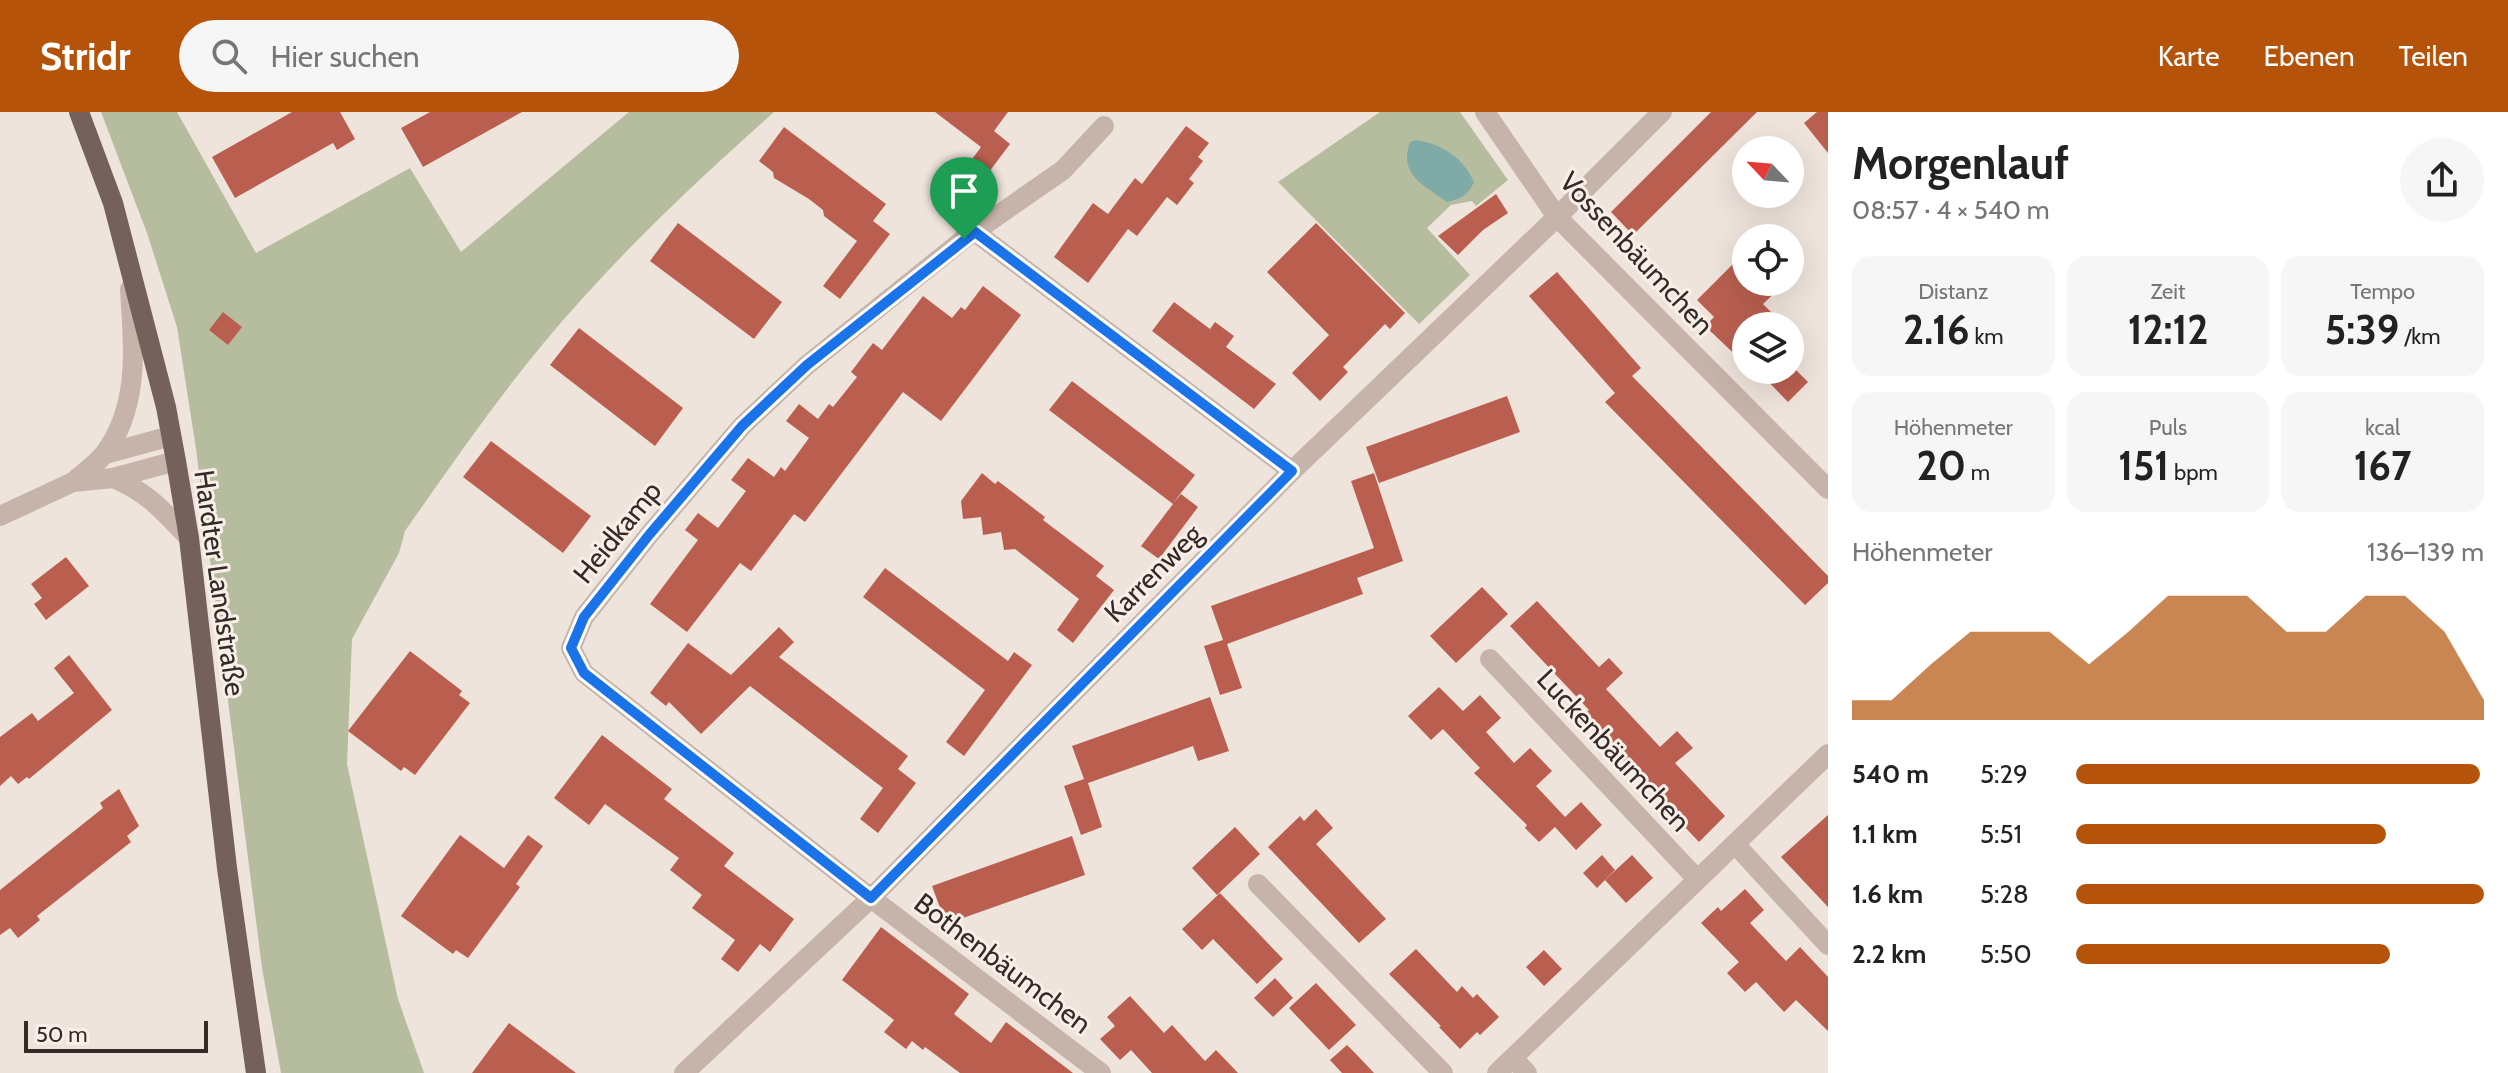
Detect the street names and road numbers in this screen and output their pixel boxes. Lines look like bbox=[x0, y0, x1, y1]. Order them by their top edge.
street label: Vossenbäumchen bbox=[1553, 165, 1721, 341]
street label: Hardter Landstraße bbox=[187, 468, 253, 698]
street label: Heidkamp bbox=[566, 474, 668, 590]
street label: Karrenweg bbox=[1097, 516, 1210, 629]
street label: Luckenbäumchen bbox=[1530, 662, 1698, 838]
street label: Bothenbäumchen bbox=[908, 885, 1098, 1041]

